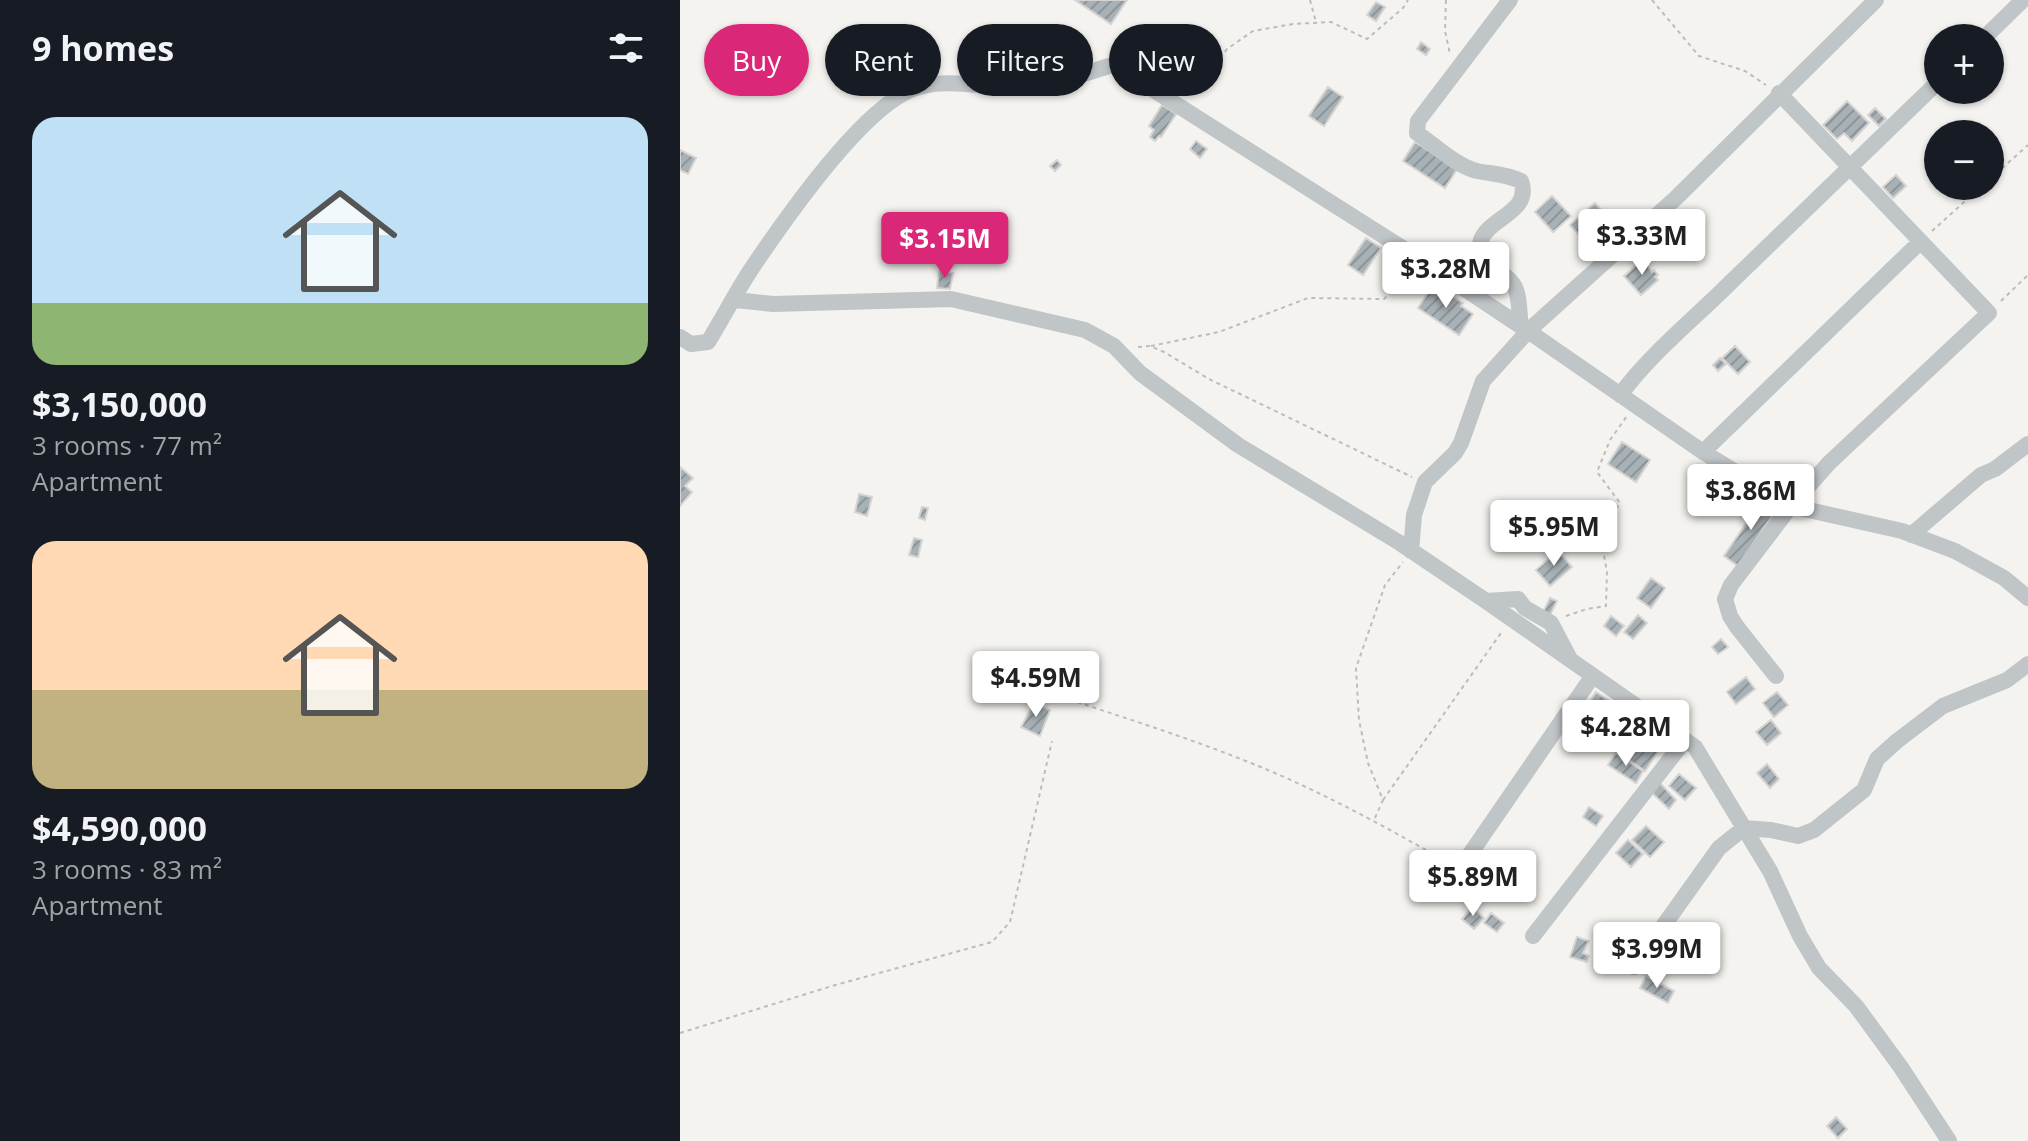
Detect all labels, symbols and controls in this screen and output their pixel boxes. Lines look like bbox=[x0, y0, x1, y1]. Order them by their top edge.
chip: Buy bbox=[704, 24, 809, 96]
chip: Rent bbox=[825, 24, 941, 96]
chip: Filters bbox=[957, 24, 1093, 96]
chip: New bbox=[1109, 24, 1223, 96]
map controls bbox=[1924, 24, 2004, 200]
button: + bbox=[1924, 24, 2004, 104]
text: 9 homes bbox=[32, 25, 174, 71]
icon: filters bbox=[604, 26, 648, 70]
button: − bbox=[1924, 120, 2004, 200]
icon: home bbox=[268, 169, 412, 313]
pin: $3.33M bbox=[1577, 209, 1707, 277]
pin: $3.15M bbox=[880, 212, 1010, 280]
text: $3.33M bbox=[1596, 217, 1688, 253]
text: $3.15M bbox=[899, 220, 991, 256]
pin: $3.28M bbox=[1381, 242, 1511, 310]
text: $3.28M bbox=[1400, 250, 1492, 286]
text: $3,150,000 bbox=[32, 381, 207, 427]
text: 3 rooms · 77 m² bbox=[32, 427, 222, 463]
text: Apartment bbox=[32, 463, 163, 499]
pin: $3.86M bbox=[1686, 464, 1816, 532]
text: $3.86M bbox=[1705, 472, 1797, 508]
pin: $5.95M bbox=[1489, 500, 1619, 568]
text: $5.95M bbox=[1508, 508, 1600, 544]
icon: home bbox=[268, 593, 412, 737]
pin: $4.59M bbox=[971, 651, 1101, 719]
text: $4.59M bbox=[990, 659, 1082, 695]
pin: $4.28M bbox=[1561, 700, 1691, 768]
text: $4.28M bbox=[1580, 708, 1672, 744]
text: $4,590,000 bbox=[32, 805, 207, 851]
pin: $5.89M bbox=[1408, 850, 1538, 918]
text: 3 rooms · 83 m² bbox=[32, 851, 222, 887]
text: $5.89M bbox=[1427, 858, 1519, 894]
text: Apartment bbox=[32, 887, 163, 923]
pin: $3.99M bbox=[1592, 922, 1722, 990]
text: $3.99M bbox=[1611, 930, 1703, 966]

